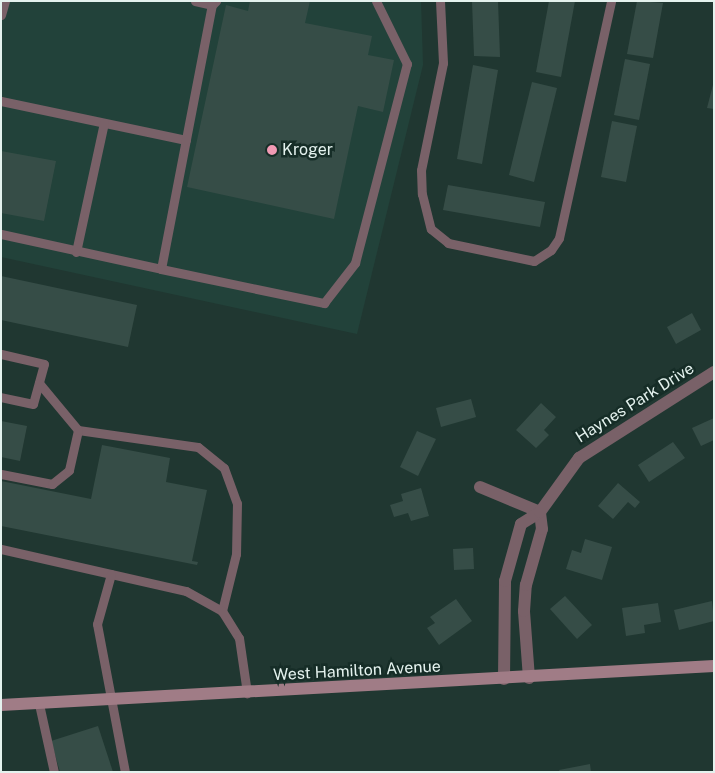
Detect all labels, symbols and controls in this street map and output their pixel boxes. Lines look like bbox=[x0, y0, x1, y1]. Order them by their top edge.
place label: Kroger bbox=[282, 140, 333, 160]
marker: Kroger bbox=[266, 144, 278, 156]
street label: Haynes Park Drive bbox=[572, 359, 698, 447]
street label: West Hamilton Avenue bbox=[273, 657, 441, 685]

